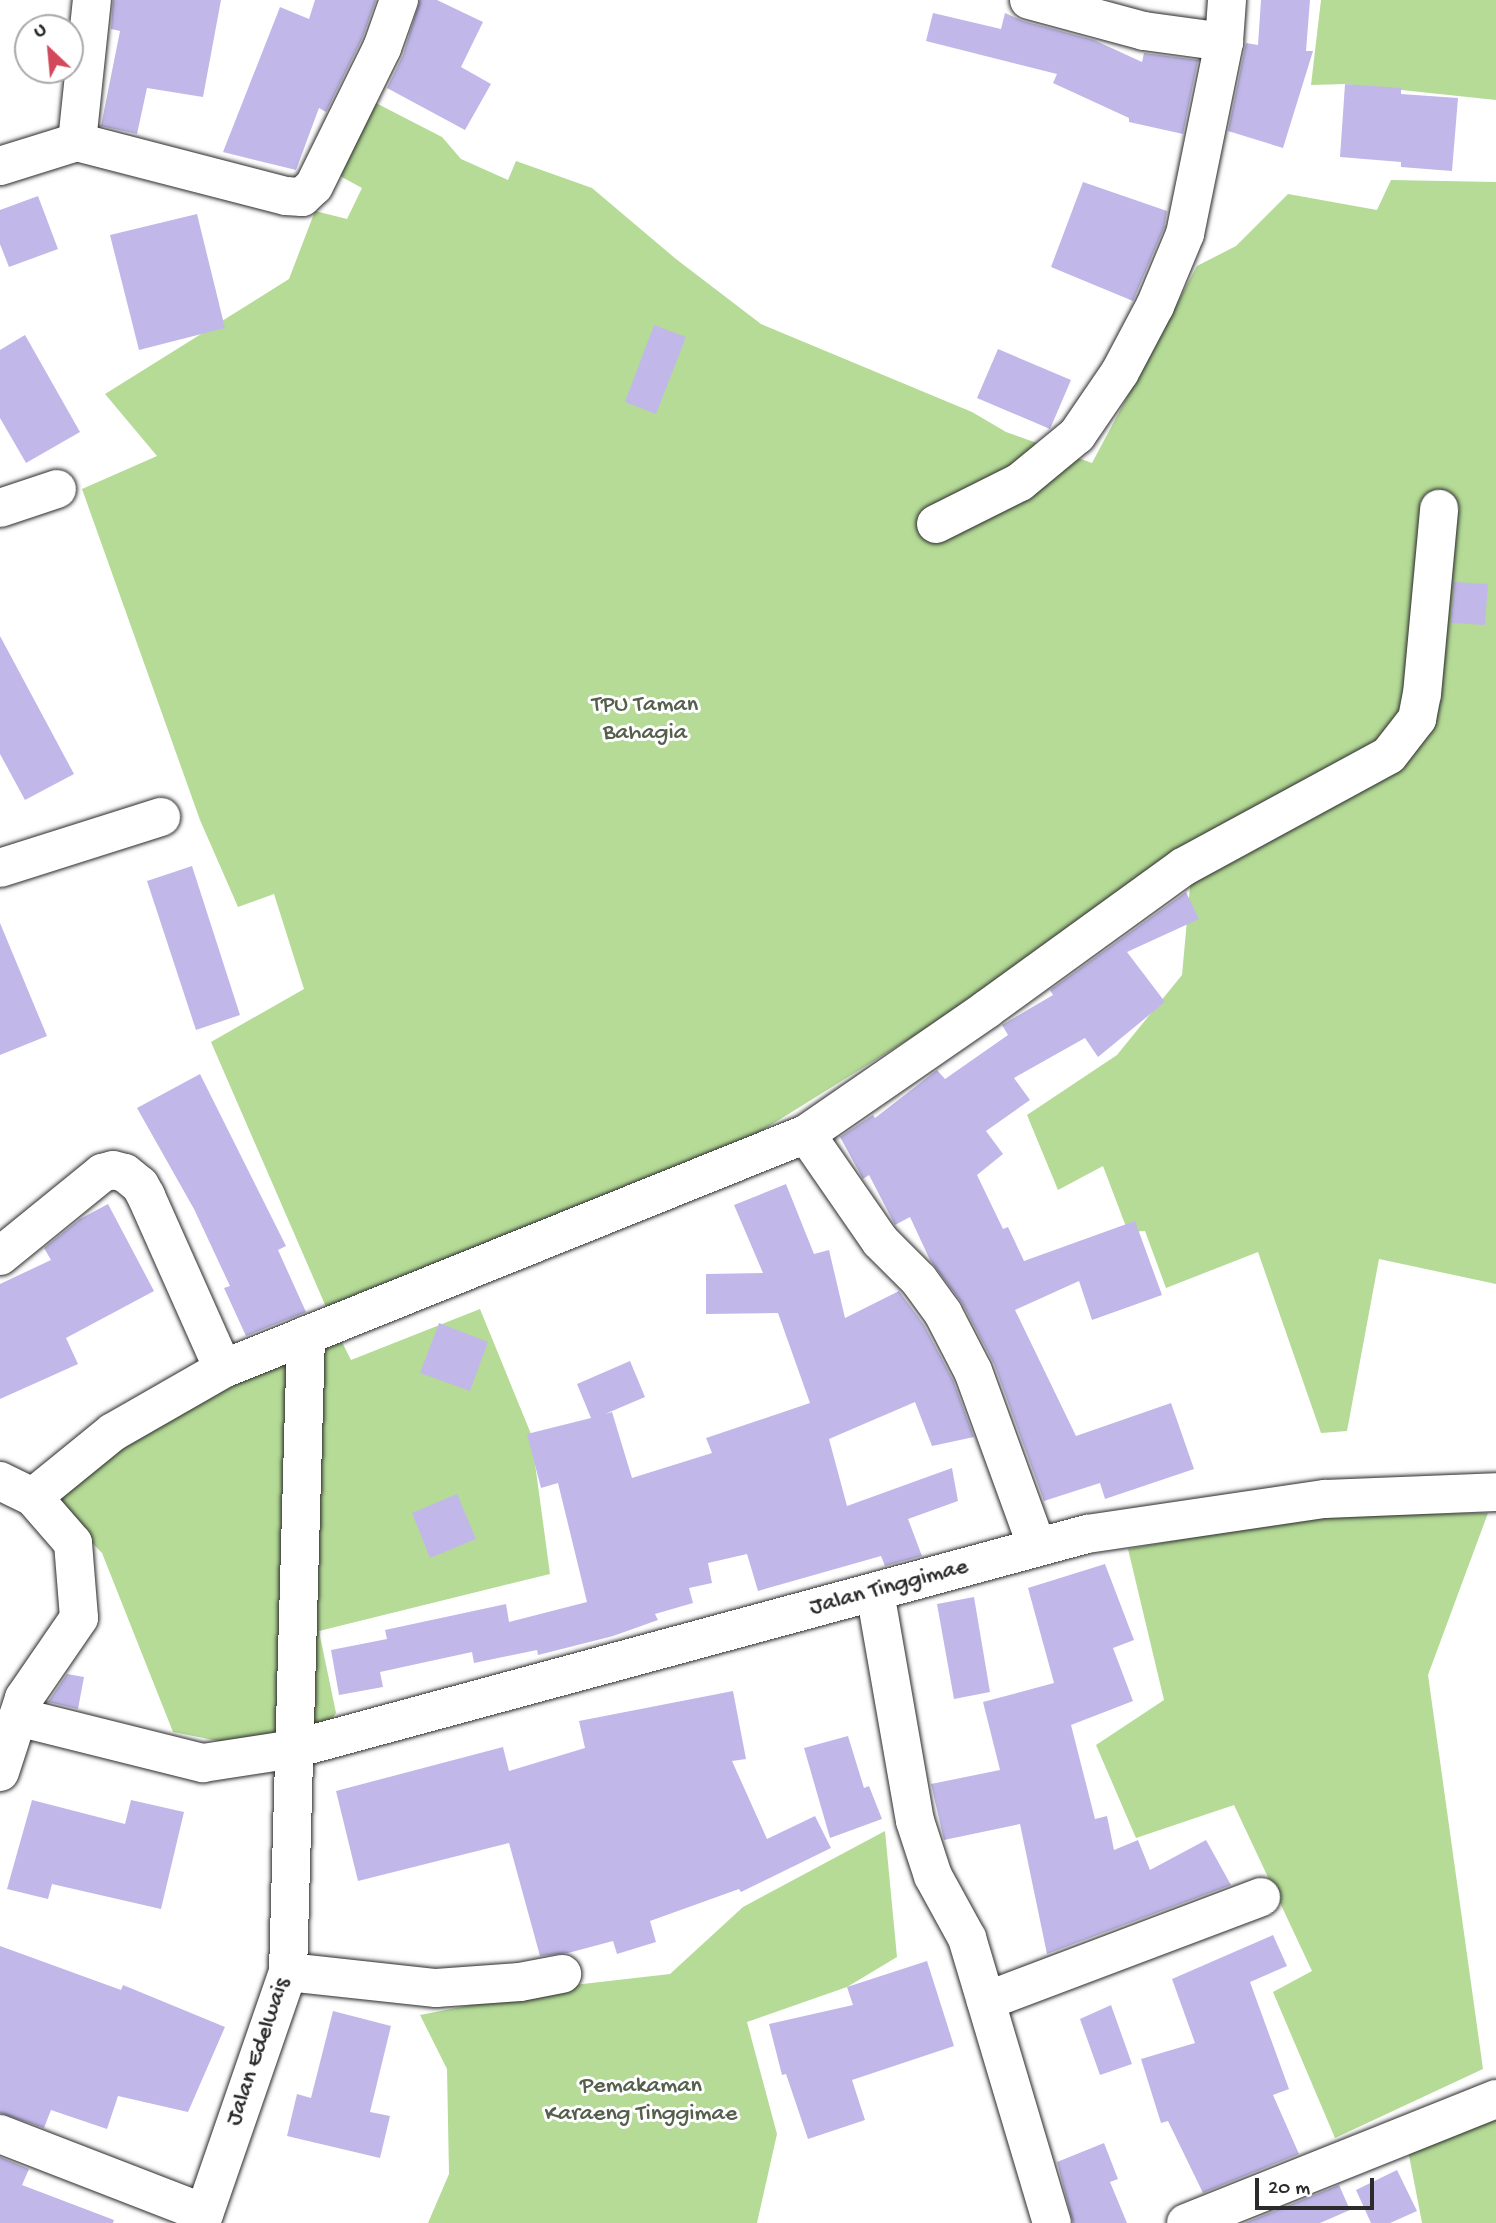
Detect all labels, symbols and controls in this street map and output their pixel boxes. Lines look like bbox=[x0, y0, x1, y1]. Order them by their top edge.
north arrow bbox=[14, 14, 84, 84]
text: U bbox=[30, 19, 50, 44]
park label: TPU Taman Bahagia bbox=[592, 692, 698, 748]
street label: Jalan Tinggimae bbox=[807, 1553, 971, 1623]
street label: Jalan Edelwais bbox=[220, 1974, 298, 2130]
park label: Pemakaman Karaeng Tinggimae bbox=[545, 2073, 737, 2129]
scale bar bbox=[1258, 2164, 1377, 2208]
text: 20 m bbox=[1268, 2177, 1310, 2202]

